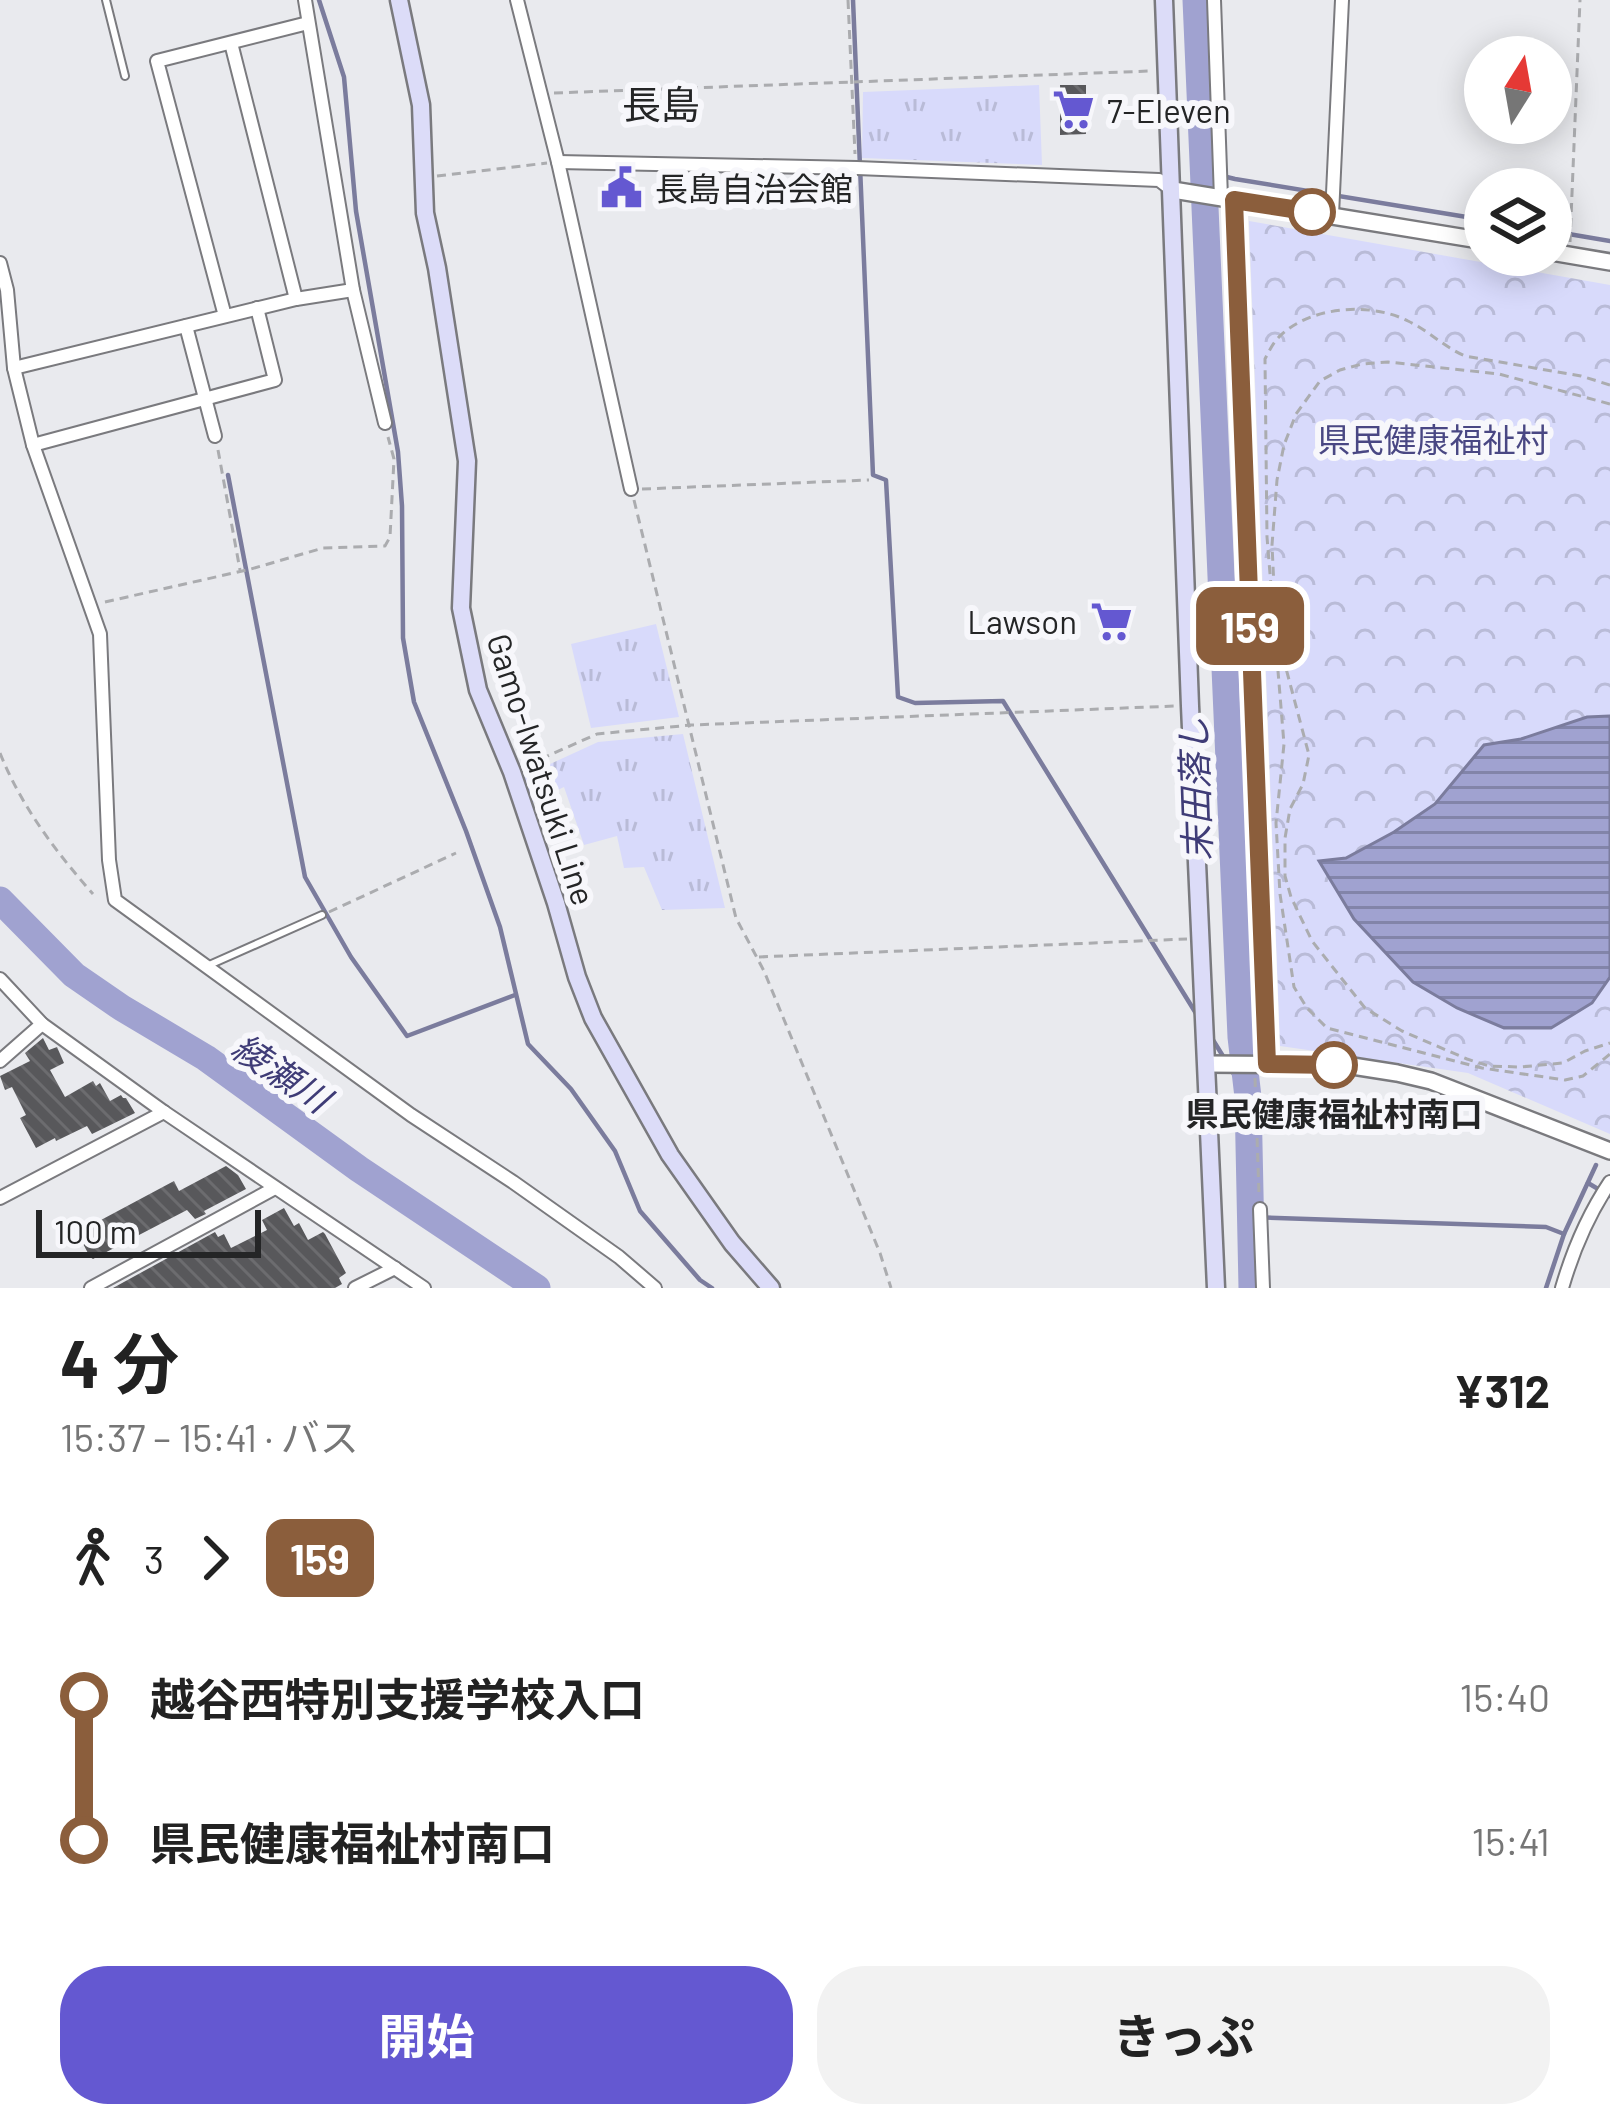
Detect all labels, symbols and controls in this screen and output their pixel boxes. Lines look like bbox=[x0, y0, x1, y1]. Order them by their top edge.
north arrow bbox=[1464, 36, 1572, 144]
map controls bbox=[1464, 36, 1572, 276]
district label: 長島 bbox=[622, 80, 700, 127]
supermarket icon: 7-Eleven bbox=[1050, 87, 1096, 133]
place label: 7-Eleven bbox=[1107, 90, 1231, 130]
public building icon: 長島自治会館 bbox=[598, 165, 644, 211]
place label: 長島自治会館 bbox=[655, 168, 853, 208]
button: layers bbox=[1464, 168, 1572, 276]
unlabelled marker bbox=[1290, 190, 1334, 234]
park label: 県民健康福祉村 bbox=[1318, 419, 1549, 459]
line badge: 159 bbox=[1181, 587, 1319, 665]
supermarket icon: Lawson bbox=[1088, 598, 1134, 644]
place label: Lawson bbox=[967, 601, 1077, 641]
text: 159 bbox=[1220, 601, 1280, 651]
street label: Gamo-Iwatsuki Line bbox=[479, 628, 605, 910]
water label: 末田落し bbox=[1170, 716, 1218, 862]
water label: 綾瀬川 bbox=[225, 1024, 342, 1122]
marker: 県民健康福祉村南口 bbox=[1312, 1043, 1356, 1087]
place label: 県民健康福祉村南口 bbox=[1186, 1093, 1483, 1133]
scale bar bbox=[36, 1204, 261, 1257]
text: 100 m bbox=[54, 1211, 137, 1251]
text: 4 分 bbox=[60, 1322, 179, 1401]
text: ¥312 bbox=[1454, 1363, 1550, 1417]
text: 15:37 – 15:41 · バス bbox=[60, 1413, 359, 1460]
icon: walk bbox=[60, 1525, 126, 1591]
icon: forward bbox=[182, 1525, 248, 1591]
text: 159 bbox=[290, 1533, 350, 1583]
text: 3 bbox=[144, 1535, 164, 1582]
text: 越谷西特別支援学校入口 bbox=[150, 1671, 645, 1725]
text: 15:40 bbox=[1460, 1673, 1550, 1720]
text: 県民健康福祉村南口 bbox=[150, 1815, 555, 1869]
text: 15:41 bbox=[1472, 1817, 1550, 1864]
button: 開始 bbox=[60, 1966, 793, 2104]
button: きっぷ bbox=[817, 1966, 1550, 2104]

